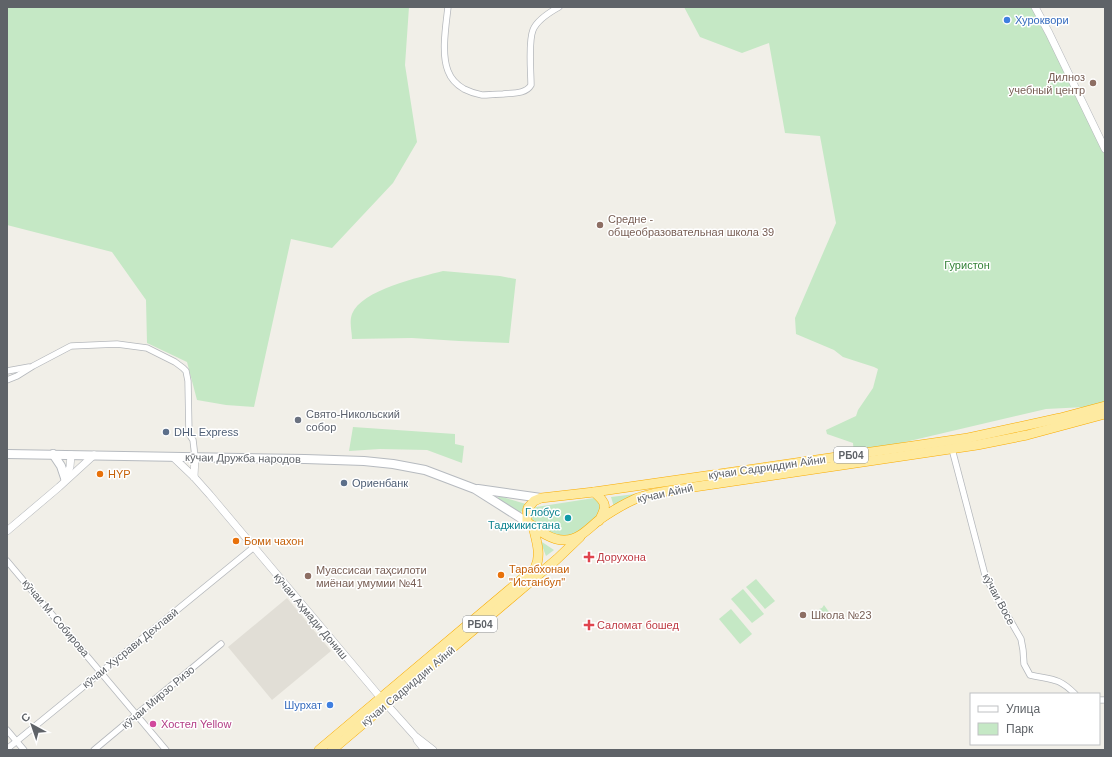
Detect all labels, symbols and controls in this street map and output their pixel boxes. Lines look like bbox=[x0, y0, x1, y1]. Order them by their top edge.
place label: Хуроквори bbox=[1015, 14, 1069, 26]
marker: Хуроквори bbox=[1002, 15, 1012, 25]
place label: Дилноз учебный центр bbox=[1009, 71, 1085, 96]
marker: Дилноз учебный центр bbox=[1088, 78, 1098, 88]
place label: Средне - общеобразовательная школа 39 bbox=[608, 213, 774, 238]
marker: Средне - общеобразовательная школа 39 bbox=[595, 220, 605, 230]
park label: Гуристон bbox=[944, 259, 990, 271]
place label: Свято-Никольский собор bbox=[306, 408, 400, 433]
marker: Свято-Никольский собор bbox=[293, 415, 303, 425]
place label: DHL Express bbox=[174, 426, 239, 438]
marker: DHL Express bbox=[161, 427, 171, 437]
road number: РБ04 bbox=[834, 447, 868, 463]
street label: кӯчаи Дружба народов bbox=[185, 451, 301, 465]
street label: кӯчаи Садриддин Айни bbox=[708, 453, 826, 481]
place label: HYP bbox=[108, 468, 131, 480]
marker: HYP bbox=[95, 469, 105, 479]
place label: Ориенбанк bbox=[352, 477, 408, 489]
marker: Ориенбанк bbox=[339, 478, 349, 488]
street label: кӯчаи Айнӣ bbox=[636, 481, 694, 505]
place label: Глобус Таджикистана bbox=[488, 506, 561, 531]
marker: Глобус Таджикистана bbox=[563, 513, 573, 523]
place label: Боми чахон bbox=[244, 535, 304, 547]
marker: Боми чахон bbox=[231, 536, 241, 546]
place label: Дорухона bbox=[597, 551, 647, 563]
marker: Дорухона bbox=[584, 552, 594, 562]
place label: Тарабхонаи "Истанбул" bbox=[509, 563, 569, 588]
place label: Муассисаи таҳсилоти миёнаи умумии №41 bbox=[316, 564, 427, 589]
marker: Тарабхонаи "Истанбул" bbox=[496, 570, 506, 580]
street label: кӯчаи Аҳмади Дониш bbox=[272, 571, 350, 661]
marker: Муассисаи таҳсилоти миёнаи умумии №41 bbox=[303, 571, 313, 581]
street label: кӯчаи Восе bbox=[980, 571, 1018, 627]
street label: кӯчаи М. Собирова bbox=[20, 577, 92, 660]
street label: кӯчаи Хусрави Дехлавӣ bbox=[80, 606, 180, 690]
place label: Школа №23 bbox=[811, 609, 872, 621]
marker: Школа №23 bbox=[798, 610, 808, 620]
road number: РБ04 bbox=[463, 616, 497, 632]
place label: Саломат бошед bbox=[597, 619, 679, 631]
marker: Саломат бошед bbox=[584, 620, 594, 630]
street label: кӯчаи Садриддин Айнӣ bbox=[359, 643, 457, 729]
street label: кӯчаи Мирзо Ризо bbox=[119, 663, 197, 731]
legend bbox=[970, 693, 1100, 745]
place label: Шурхат bbox=[284, 699, 322, 711]
marker: Шурхат bbox=[325, 700, 335, 710]
text: Улица bbox=[1006, 702, 1040, 716]
north arrow bbox=[12, 705, 52, 745]
text: С bbox=[19, 710, 33, 724]
place label: Хостел Yellow bbox=[161, 718, 231, 730]
marker: Хостел Yellow bbox=[148, 719, 158, 729]
text: Парк bbox=[1006, 722, 1034, 736]

